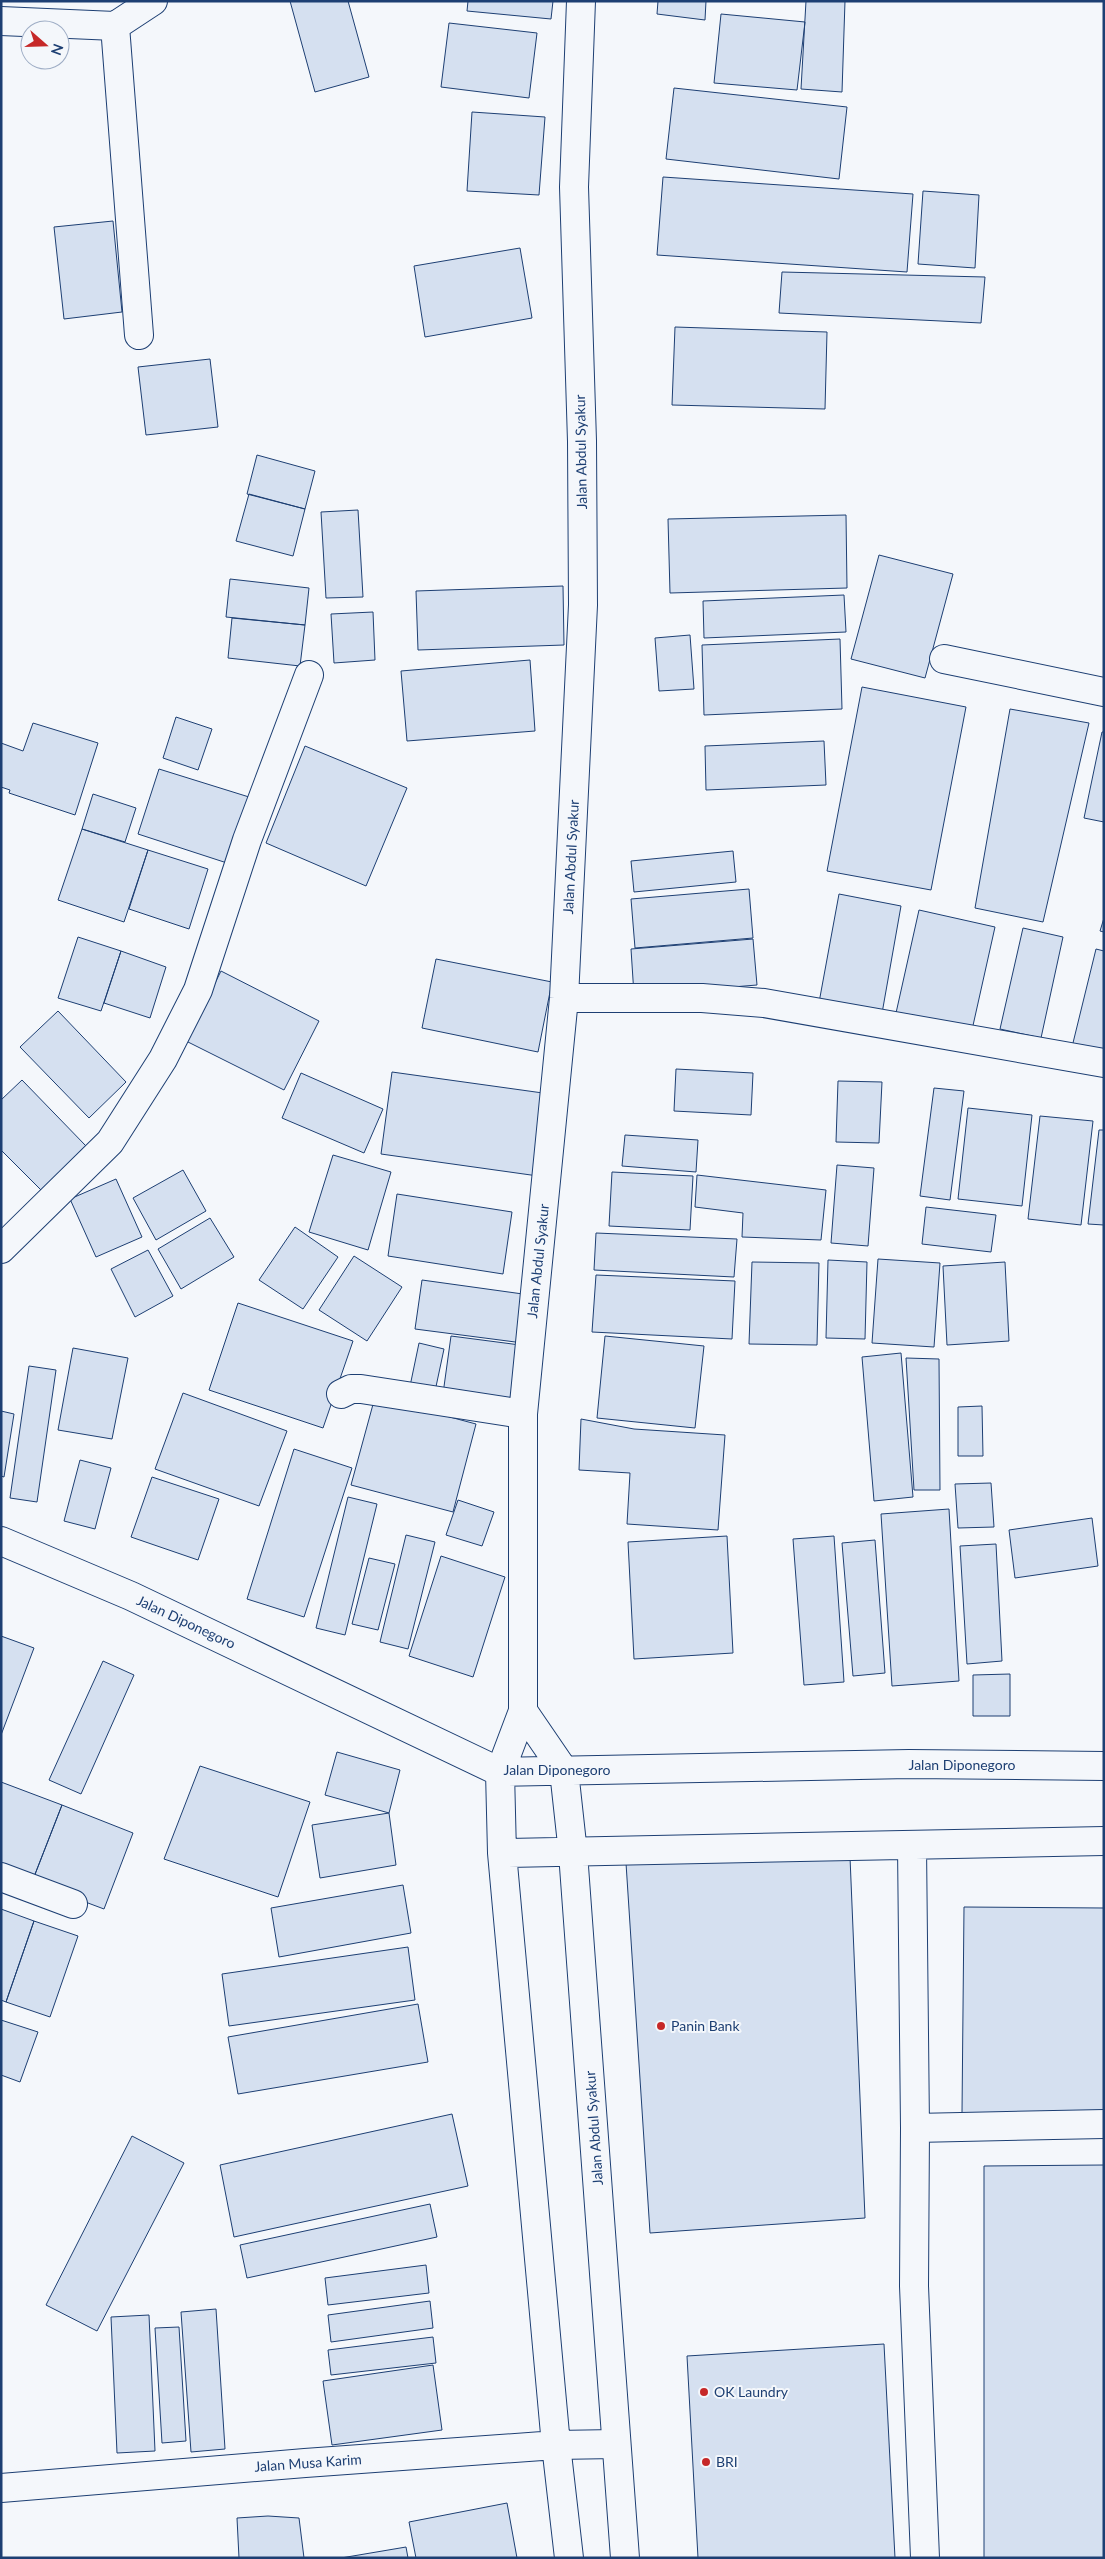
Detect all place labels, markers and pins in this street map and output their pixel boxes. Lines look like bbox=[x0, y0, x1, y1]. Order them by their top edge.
place label: Panin Bank bbox=[671, 2017, 740, 2034]
marker: Panin Bank bbox=[655, 2020, 667, 2032]
place label: OK Laundry bbox=[714, 2383, 789, 2400]
marker: OK Laundry bbox=[698, 2386, 710, 2398]
place label: BRI bbox=[716, 2453, 738, 2470]
marker: BRI bbox=[700, 2456, 712, 2468]

